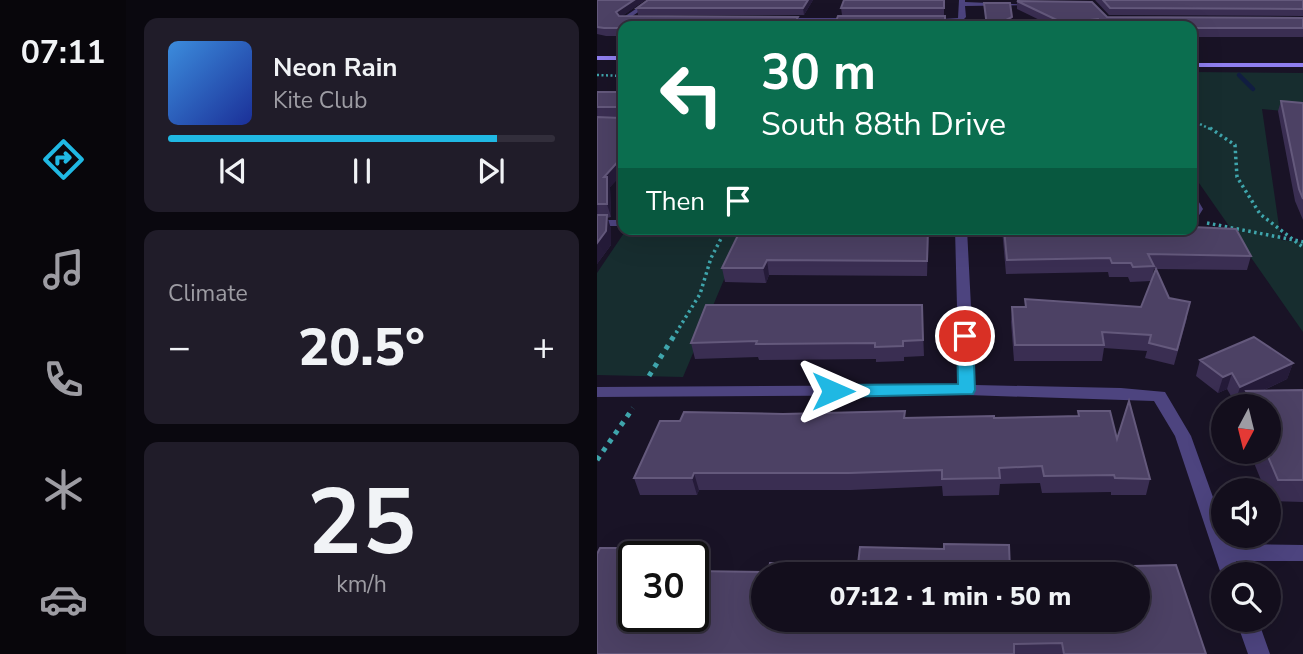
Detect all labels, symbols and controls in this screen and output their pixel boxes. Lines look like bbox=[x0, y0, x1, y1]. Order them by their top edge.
text: 07:11 bbox=[21, 31, 105, 74]
text: 30 m bbox=[761, 39, 876, 106]
icon: left bbox=[646, 49, 737, 140]
text: Neon Rain bbox=[273, 50, 398, 85]
text: Kite Club bbox=[273, 85, 367, 116]
text: South 88th Drive bbox=[761, 103, 1006, 146]
icon: directions bbox=[39, 135, 88, 184]
icon: previous bbox=[214, 152, 252, 190]
icon: pause bbox=[343, 152, 381, 190]
icon: next bbox=[472, 152, 510, 190]
icon: arrive bbox=[719, 182, 757, 220]
text: Then bbox=[646, 184, 705, 219]
icon: music bbox=[39, 245, 88, 294]
text: Climate bbox=[168, 278, 248, 309]
pin bbox=[935, 306, 995, 366]
text: 20.5° bbox=[298, 312, 425, 383]
icon: arrive bbox=[946, 317, 984, 355]
text: − bbox=[168, 322, 191, 373]
text: + bbox=[532, 322, 555, 373]
position arrow bbox=[796, 354, 870, 428]
icon: phone bbox=[39, 355, 88, 404]
north arrow bbox=[1211, 394, 1281, 464]
map controls bbox=[1211, 394, 1281, 632]
text: 25 bbox=[307, 461, 416, 585]
icon: climate bbox=[39, 465, 88, 514]
button: sound bbox=[1211, 478, 1281, 548]
speed limit sign: 30 bbox=[618, 541, 709, 632]
button: search bbox=[1211, 562, 1281, 632]
text: km/h bbox=[336, 569, 387, 600]
icon: car bbox=[39, 575, 88, 624]
text: 07:12 · 1 min · 50 m bbox=[830, 579, 1071, 614]

